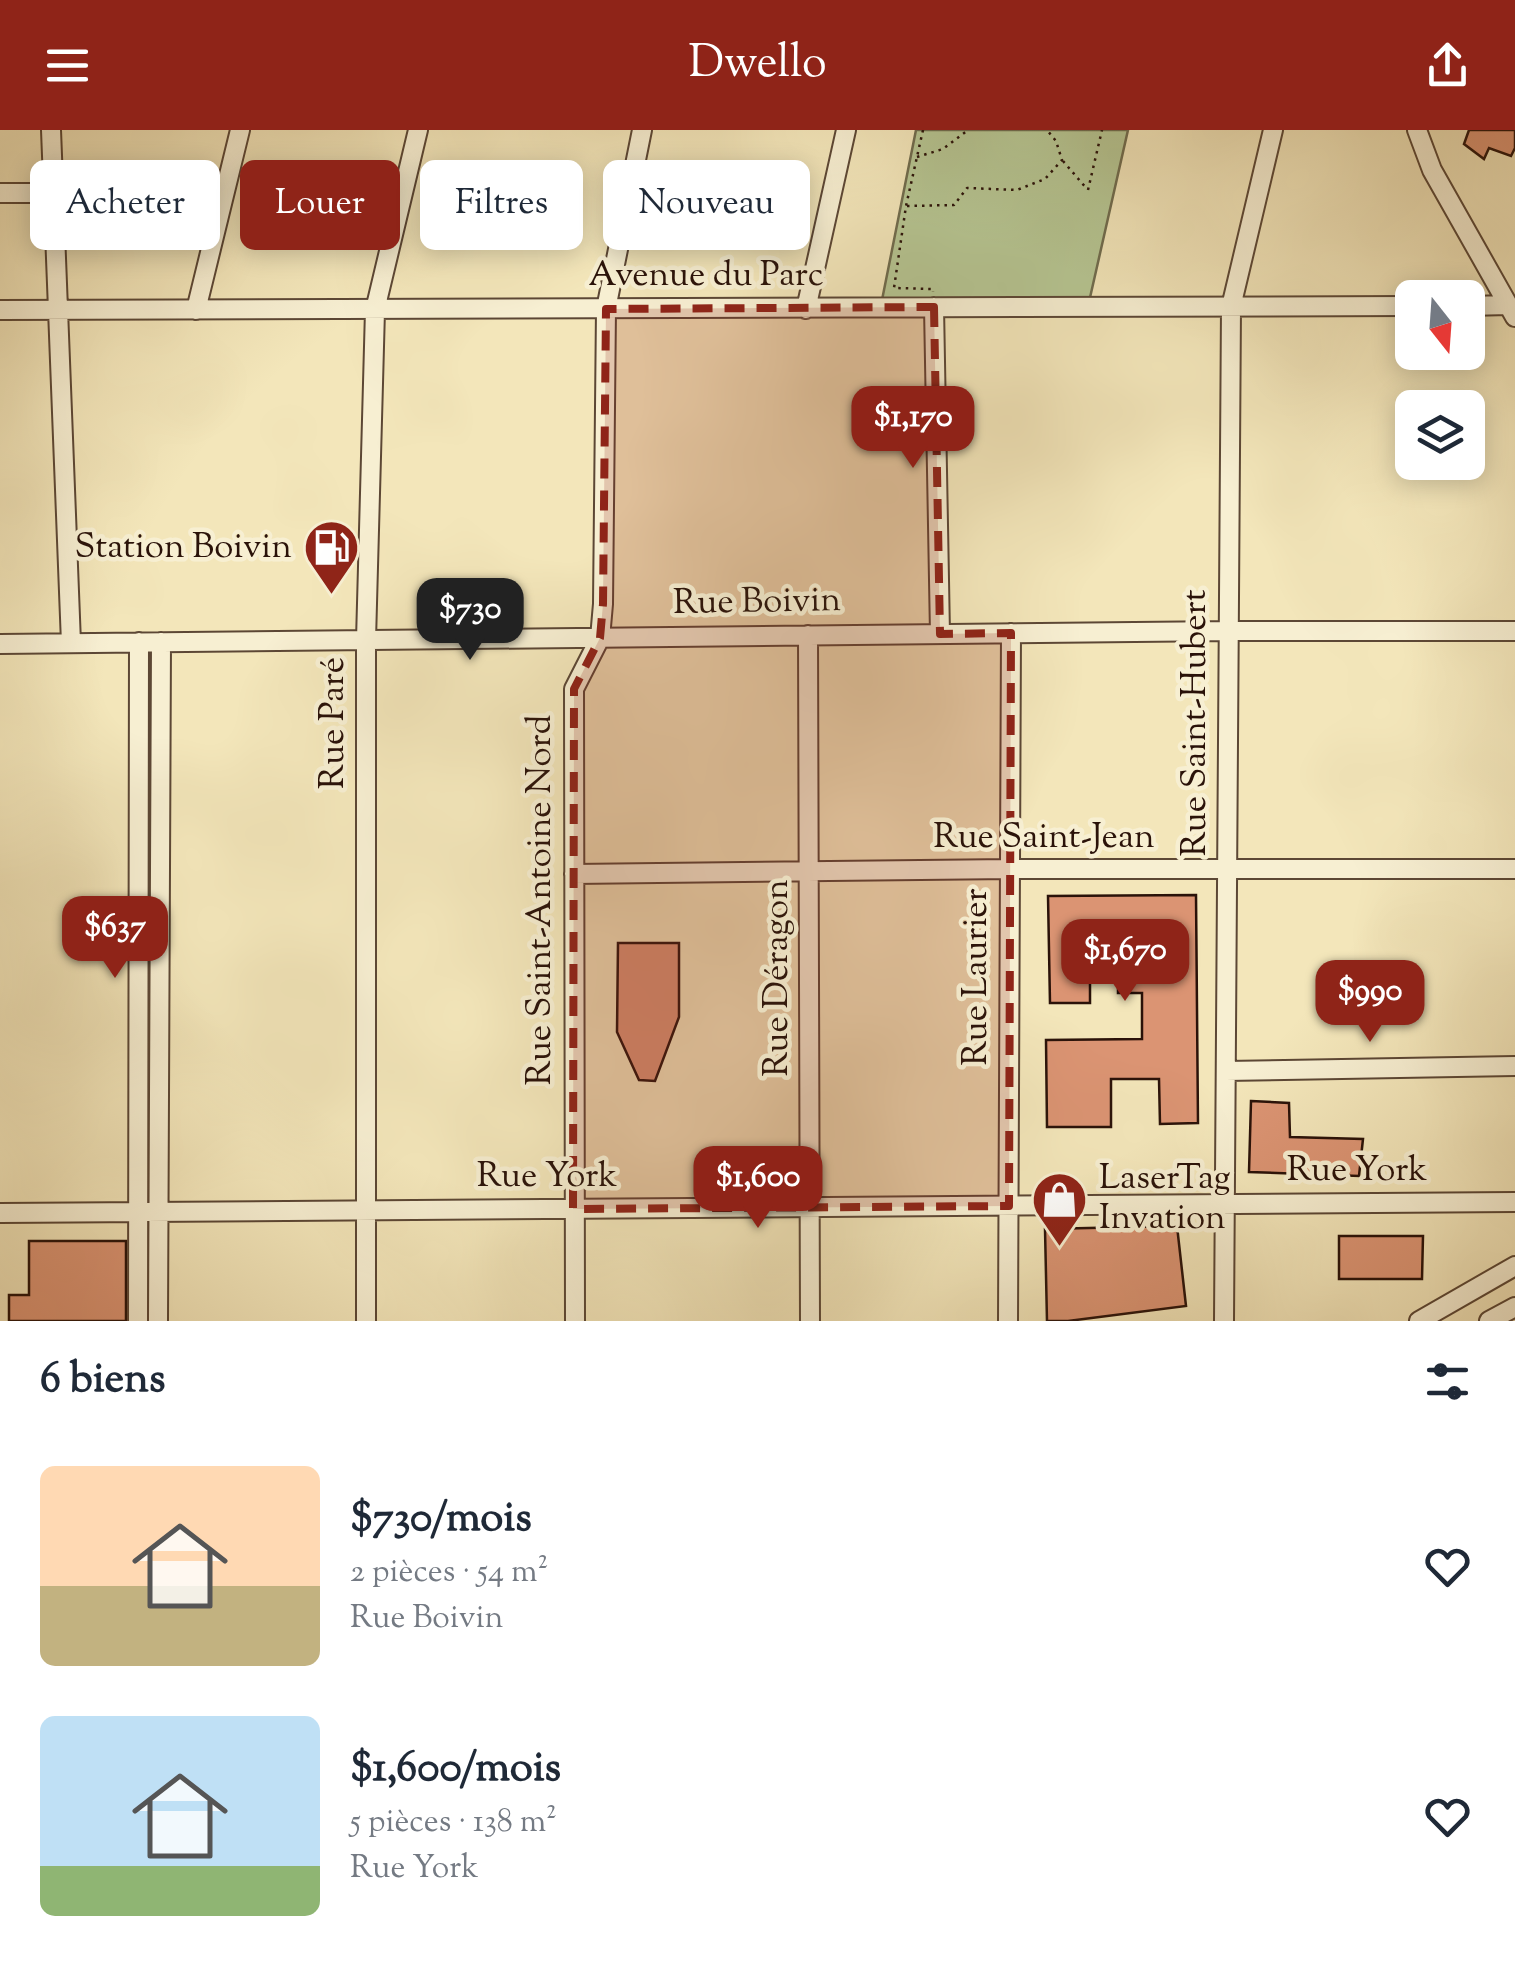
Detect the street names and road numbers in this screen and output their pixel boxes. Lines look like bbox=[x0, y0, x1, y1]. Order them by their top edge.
street label: Avenue du Parc bbox=[588, 251, 824, 302]
street label: Rue Boivin bbox=[673, 576, 841, 630]
street label: Rue Saint-Hubert bbox=[1171, 589, 1222, 857]
street label: Rue Paré bbox=[309, 657, 360, 789]
street label: Rue Saint-Antoine Nord bbox=[516, 714, 567, 1085]
street label: Rue Saint-Jean bbox=[933, 813, 1155, 864]
street label: Rue Déragon bbox=[753, 879, 804, 1077]
street label: Rue Laurier bbox=[952, 888, 1003, 1066]
street label: Rue York bbox=[1287, 1146, 1427, 1197]
street label: Rue York bbox=[477, 1152, 617, 1203]

